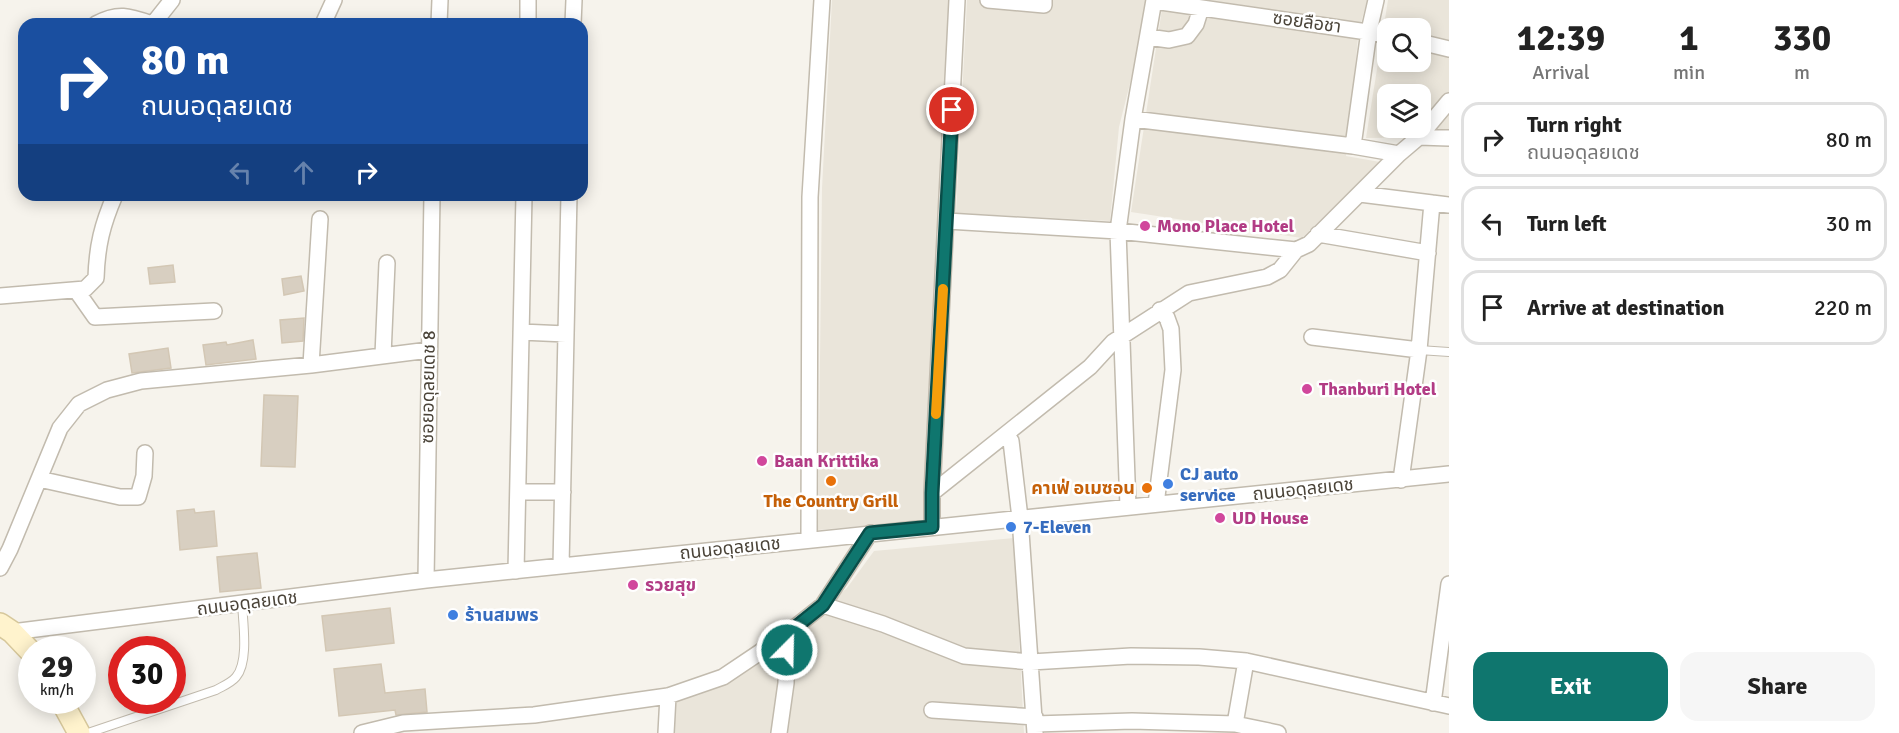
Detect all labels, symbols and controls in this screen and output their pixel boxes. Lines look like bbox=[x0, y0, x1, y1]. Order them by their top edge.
street label: ซอยลือชา bbox=[1271, 6, 1343, 38]
text: 12:39 bbox=[1517, 16, 1605, 61]
text: 1 bbox=[1679, 16, 1699, 61]
text: 330 bbox=[1773, 16, 1831, 61]
map controls bbox=[1377, 18, 1431, 138]
button: search bbox=[1377, 18, 1431, 72]
text: 80 m bbox=[141, 35, 230, 86]
icon: right bbox=[42, 42, 120, 120]
text: Arrival bbox=[1532, 60, 1590, 85]
text: min bbox=[1673, 60, 1705, 85]
text: m bbox=[1794, 60, 1810, 85]
pin bbox=[926, 84, 977, 135]
button: layers bbox=[1377, 84, 1431, 138]
text: ถนนอดุลยเดช bbox=[141, 90, 293, 123]
icon: arrive bbox=[935, 93, 968, 126]
text: Turn right bbox=[1527, 111, 1622, 138]
icon: right bbox=[1476, 123, 1509, 156]
text: 80 m bbox=[1826, 126, 1872, 153]
text: ถนนอดุลยเดช bbox=[1527, 140, 1640, 165]
icon: left bbox=[224, 156, 257, 189]
icon: ahead bbox=[287, 156, 320, 189]
icon: right bbox=[350, 156, 383, 189]
icon: left bbox=[1476, 207, 1509, 240]
text: Turn left bbox=[1527, 210, 1607, 237]
text: 30 m bbox=[1826, 210, 1872, 237]
place label: Mono Place Hotel bbox=[1157, 215, 1295, 237]
marker: Mono Place Hotel bbox=[1138, 219, 1152, 233]
icon: arrive bbox=[1476, 291, 1509, 324]
text: Arrive at destination bbox=[1527, 294, 1724, 321]
text: 220 m bbox=[1814, 294, 1872, 321]
street label: ซอยอดุลยเดช 8 bbox=[416, 330, 440, 444]
place label: Thanburi Hotel bbox=[1319, 378, 1437, 400]
marker: Thanburi Hotel bbox=[1300, 382, 1314, 396]
place label: Baan Krittika bbox=[774, 450, 879, 472]
marker: Baan Krittika bbox=[755, 454, 769, 468]
place label: CJ auto service bbox=[1180, 463, 1239, 506]
street label: ถนนอดุลยเดช bbox=[1251, 473, 1355, 505]
marker: The Country Grill bbox=[824, 474, 838, 488]
place label: คาเฟ่ อเมซอน bbox=[1031, 477, 1135, 499]
marker: CJ auto service bbox=[1161, 477, 1175, 491]
marker: คาเฟ่ อเมซอน bbox=[1140, 481, 1154, 495]
place label: The Country Grill bbox=[764, 490, 899, 512]
place label: UD House bbox=[1232, 507, 1309, 529]
marker: UD House bbox=[1213, 511, 1227, 525]
place label: 7-Eleven bbox=[1023, 516, 1091, 538]
marker: 7-Eleven bbox=[1004, 520, 1018, 534]
street label: ถนนอดุลยเดช bbox=[678, 532, 782, 564]
place label: รวยสุข bbox=[645, 574, 696, 596]
marker: รวยสุข bbox=[626, 578, 640, 592]
street label: ถนนอดุลยเดช bbox=[195, 586, 299, 620]
place label: ร้านสมพร bbox=[465, 604, 539, 626]
marker: ร้านสมพร bbox=[446, 608, 460, 622]
position arrow bbox=[755, 618, 819, 682]
speed limit sign: 30 bbox=[108, 636, 186, 714]
text: 29 bbox=[41, 649, 73, 686]
button: Exit bbox=[1473, 652, 1668, 721]
button: Share bbox=[1680, 652, 1875, 721]
text: km/h bbox=[40, 681, 74, 699]

